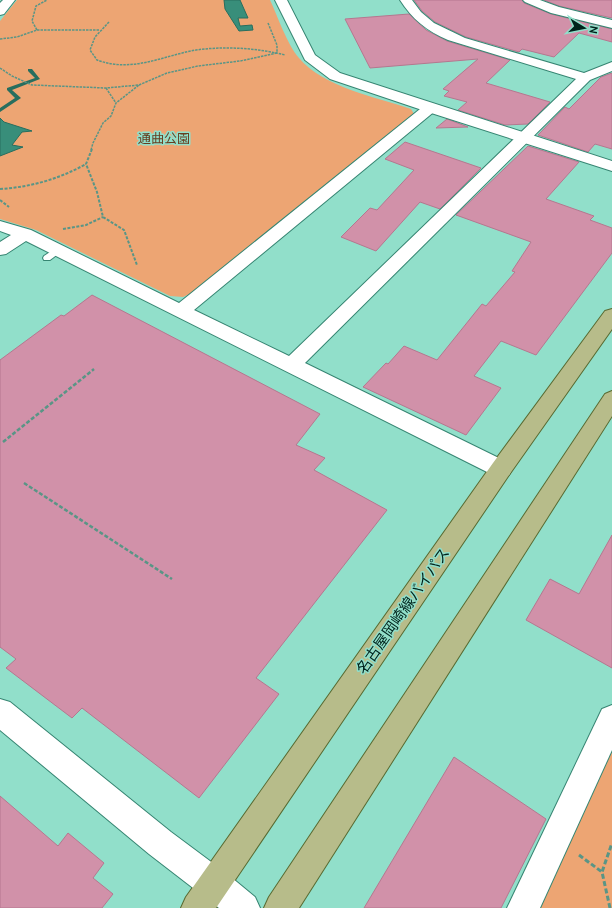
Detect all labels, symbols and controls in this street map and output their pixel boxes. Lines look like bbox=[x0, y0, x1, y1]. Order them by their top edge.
north arrow bbox=[564, 8, 604, 48]
text: N bbox=[586, 25, 601, 35]
park label: 通曲公園 bbox=[138, 130, 190, 146]
street label: 名古屋岡崎線バイパス bbox=[353, 545, 453, 677]

